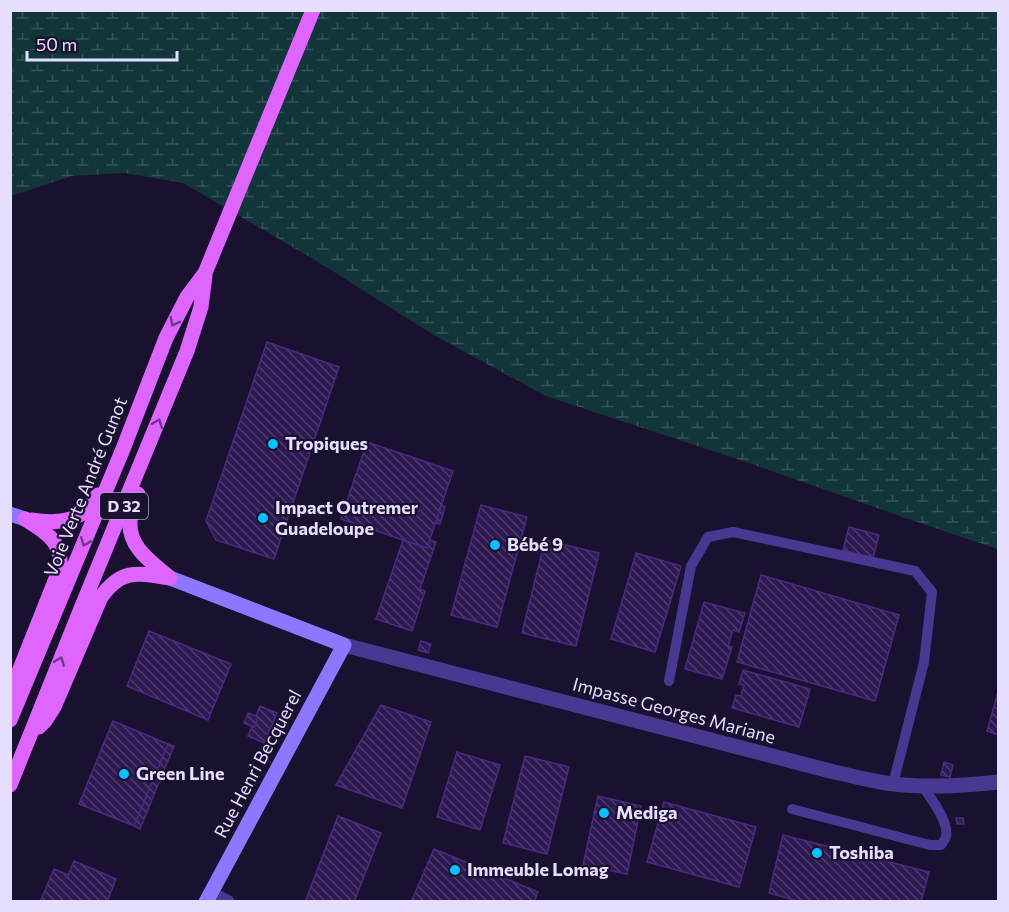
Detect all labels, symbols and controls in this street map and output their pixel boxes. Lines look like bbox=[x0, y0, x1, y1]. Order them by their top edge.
scale bar bbox=[27, 24, 177, 62]
text: 50 m bbox=[36, 33, 77, 55]
one-way arrow bbox=[170, 316, 181, 326]
street label: Voie Verte André Gunot bbox=[39, 394, 131, 580]
one-way arrow bbox=[151, 418, 163, 429]
place label: Tropiques bbox=[285, 432, 368, 454]
marker: Tropiques bbox=[266, 437, 280, 451]
road number: D 32 bbox=[100, 493, 148, 519]
place label: Impact Outremer Guadeloupe bbox=[275, 496, 419, 539]
marker: Impact Outremer Guadeloupe bbox=[256, 511, 270, 525]
place label: Bébé 9 bbox=[507, 533, 563, 555]
one-way arrow bbox=[80, 536, 92, 547]
marker: Bébé 9 bbox=[488, 538, 502, 552]
one-way arrow bbox=[53, 656, 65, 667]
street label: Impasse Georges Mariane bbox=[570, 672, 778, 748]
street label: Rue Henri Becquerel bbox=[209, 686, 305, 841]
place label: Green Line bbox=[136, 762, 224, 784]
marker: Green Line bbox=[117, 767, 131, 781]
place label: Mediga bbox=[616, 801, 678, 823]
marker: Mediga bbox=[597, 806, 611, 820]
place label: Toshiba bbox=[829, 841, 894, 863]
marker: Toshiba bbox=[810, 846, 824, 860]
place label: Immeuble Lomag bbox=[467, 858, 609, 880]
marker: Immeuble Lomag bbox=[448, 863, 462, 877]

